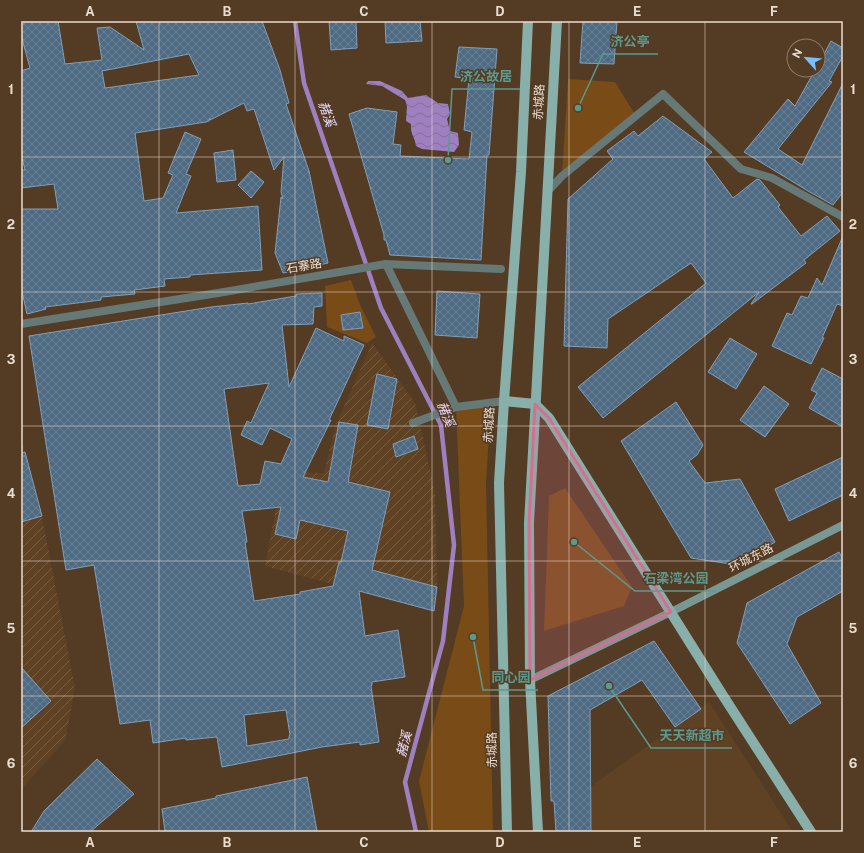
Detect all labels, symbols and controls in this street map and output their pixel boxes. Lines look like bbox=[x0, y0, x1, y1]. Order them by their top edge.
text: A bbox=[85, 4, 95, 19]
text: B bbox=[223, 4, 232, 19]
text: C bbox=[359, 4, 369, 19]
text: D bbox=[495, 4, 505, 19]
text: E bbox=[633, 4, 641, 19]
text: F bbox=[770, 4, 778, 19]
callout: 济公亭 bbox=[603, 29, 658, 54]
text: 济公亭 bbox=[610, 34, 650, 49]
north arrow bbox=[786, 38, 826, 78]
text: N bbox=[790, 47, 804, 60]
callout: 济公故居 bbox=[452, 64, 520, 89]
text: 济公故居 bbox=[460, 69, 512, 84]
text: 1 bbox=[8, 82, 14, 97]
text: 1 bbox=[850, 82, 856, 97]
street label: 赤城路 bbox=[531, 84, 547, 120]
water label: 赭溪 bbox=[316, 99, 339, 131]
text: 2 bbox=[7, 217, 15, 232]
text: 2 bbox=[849, 217, 857, 232]
street label: 石寨路 bbox=[285, 256, 323, 276]
text: 3 bbox=[7, 352, 16, 367]
text: 3 bbox=[849, 352, 858, 367]
water label: 赭溪 bbox=[434, 399, 459, 431]
street label: 赤城路 bbox=[481, 407, 497, 443]
text: 4 bbox=[7, 486, 16, 501]
text: 4 bbox=[849, 486, 858, 501]
street label: 环城东路 bbox=[726, 541, 776, 575]
callout: 石梁湾公园 bbox=[635, 566, 716, 591]
text: 石梁湾公园 bbox=[643, 571, 709, 586]
text: 5 bbox=[7, 621, 16, 636]
text: 5 bbox=[849, 621, 858, 636]
callout: 同心园 bbox=[483, 665, 538, 690]
text: 同心园 bbox=[491, 670, 531, 685]
callout: 天天新超市 bbox=[651, 723, 732, 748]
water label: 赭溪 bbox=[393, 728, 415, 759]
text: 天天新超市 bbox=[659, 728, 725, 743]
street label: 赤城路 bbox=[485, 732, 499, 768]
text: 6 bbox=[7, 756, 16, 771]
text: 6 bbox=[849, 756, 858, 771]
text: A bbox=[85, 835, 95, 850]
text: B bbox=[223, 835, 232, 850]
text: C bbox=[359, 835, 369, 850]
text: D bbox=[495, 835, 505, 850]
text: E bbox=[633, 835, 641, 850]
text: F bbox=[770, 835, 778, 850]

